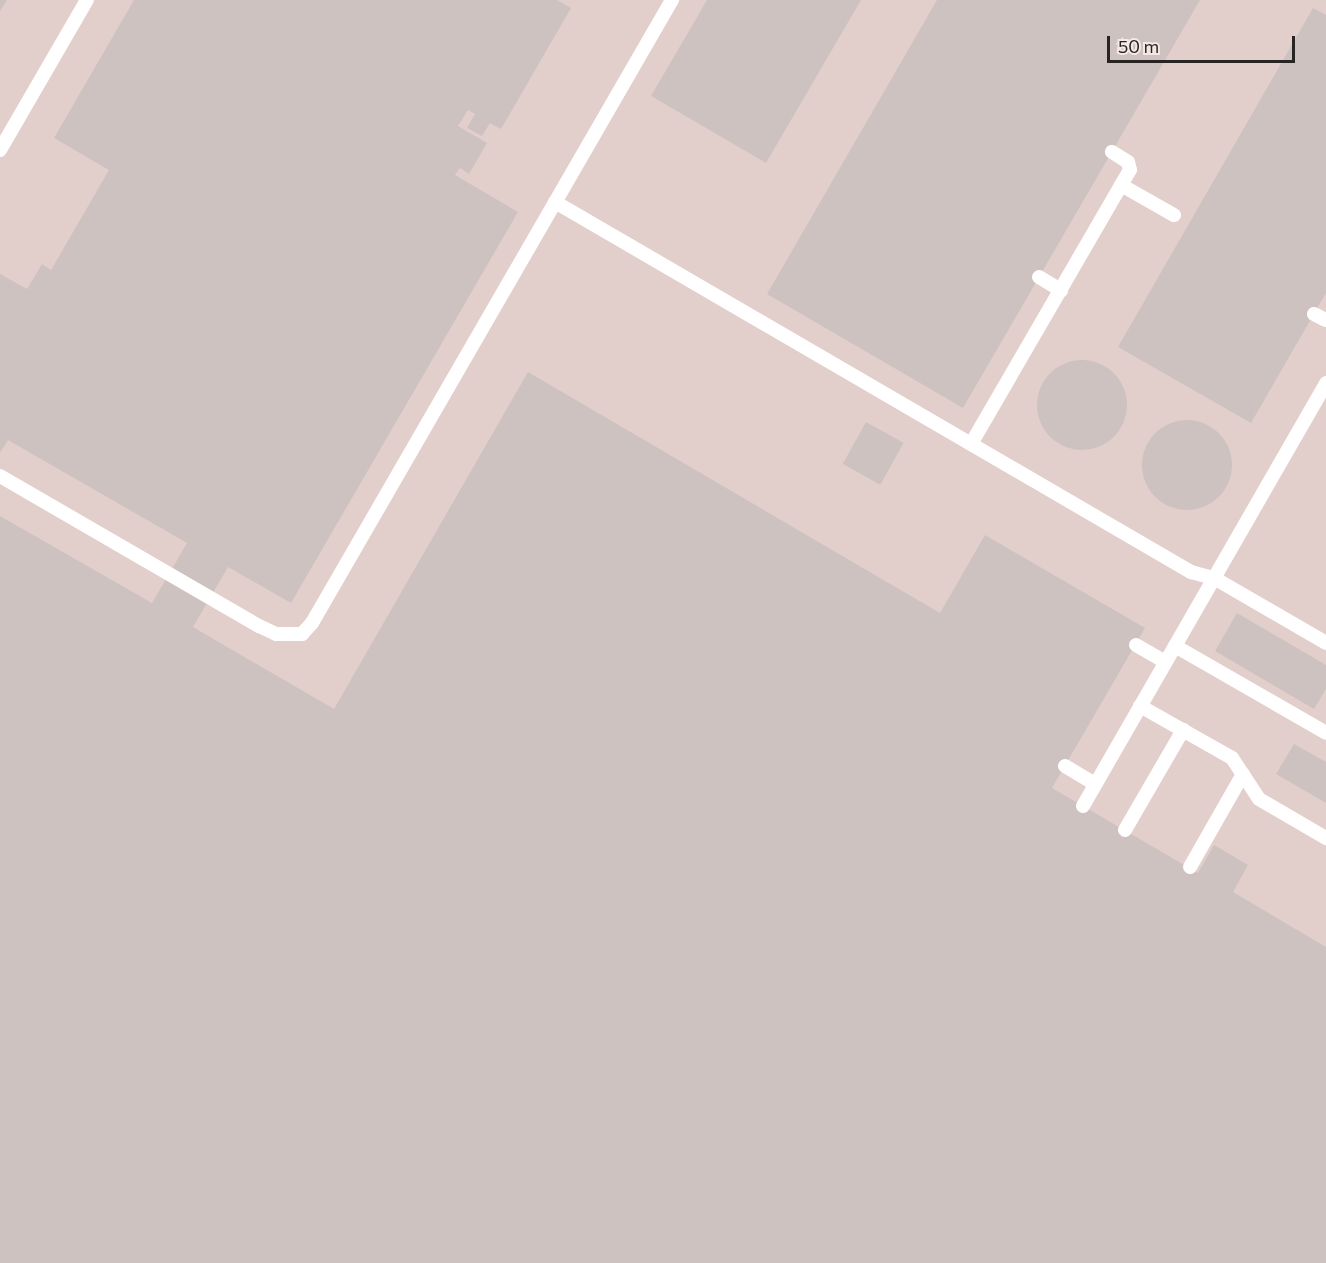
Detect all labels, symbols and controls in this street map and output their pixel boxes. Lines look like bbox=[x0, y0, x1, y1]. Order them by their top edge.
scale bar bbox=[1110, 24, 1298, 62]
text: 50 m bbox=[1118, 35, 1159, 57]

